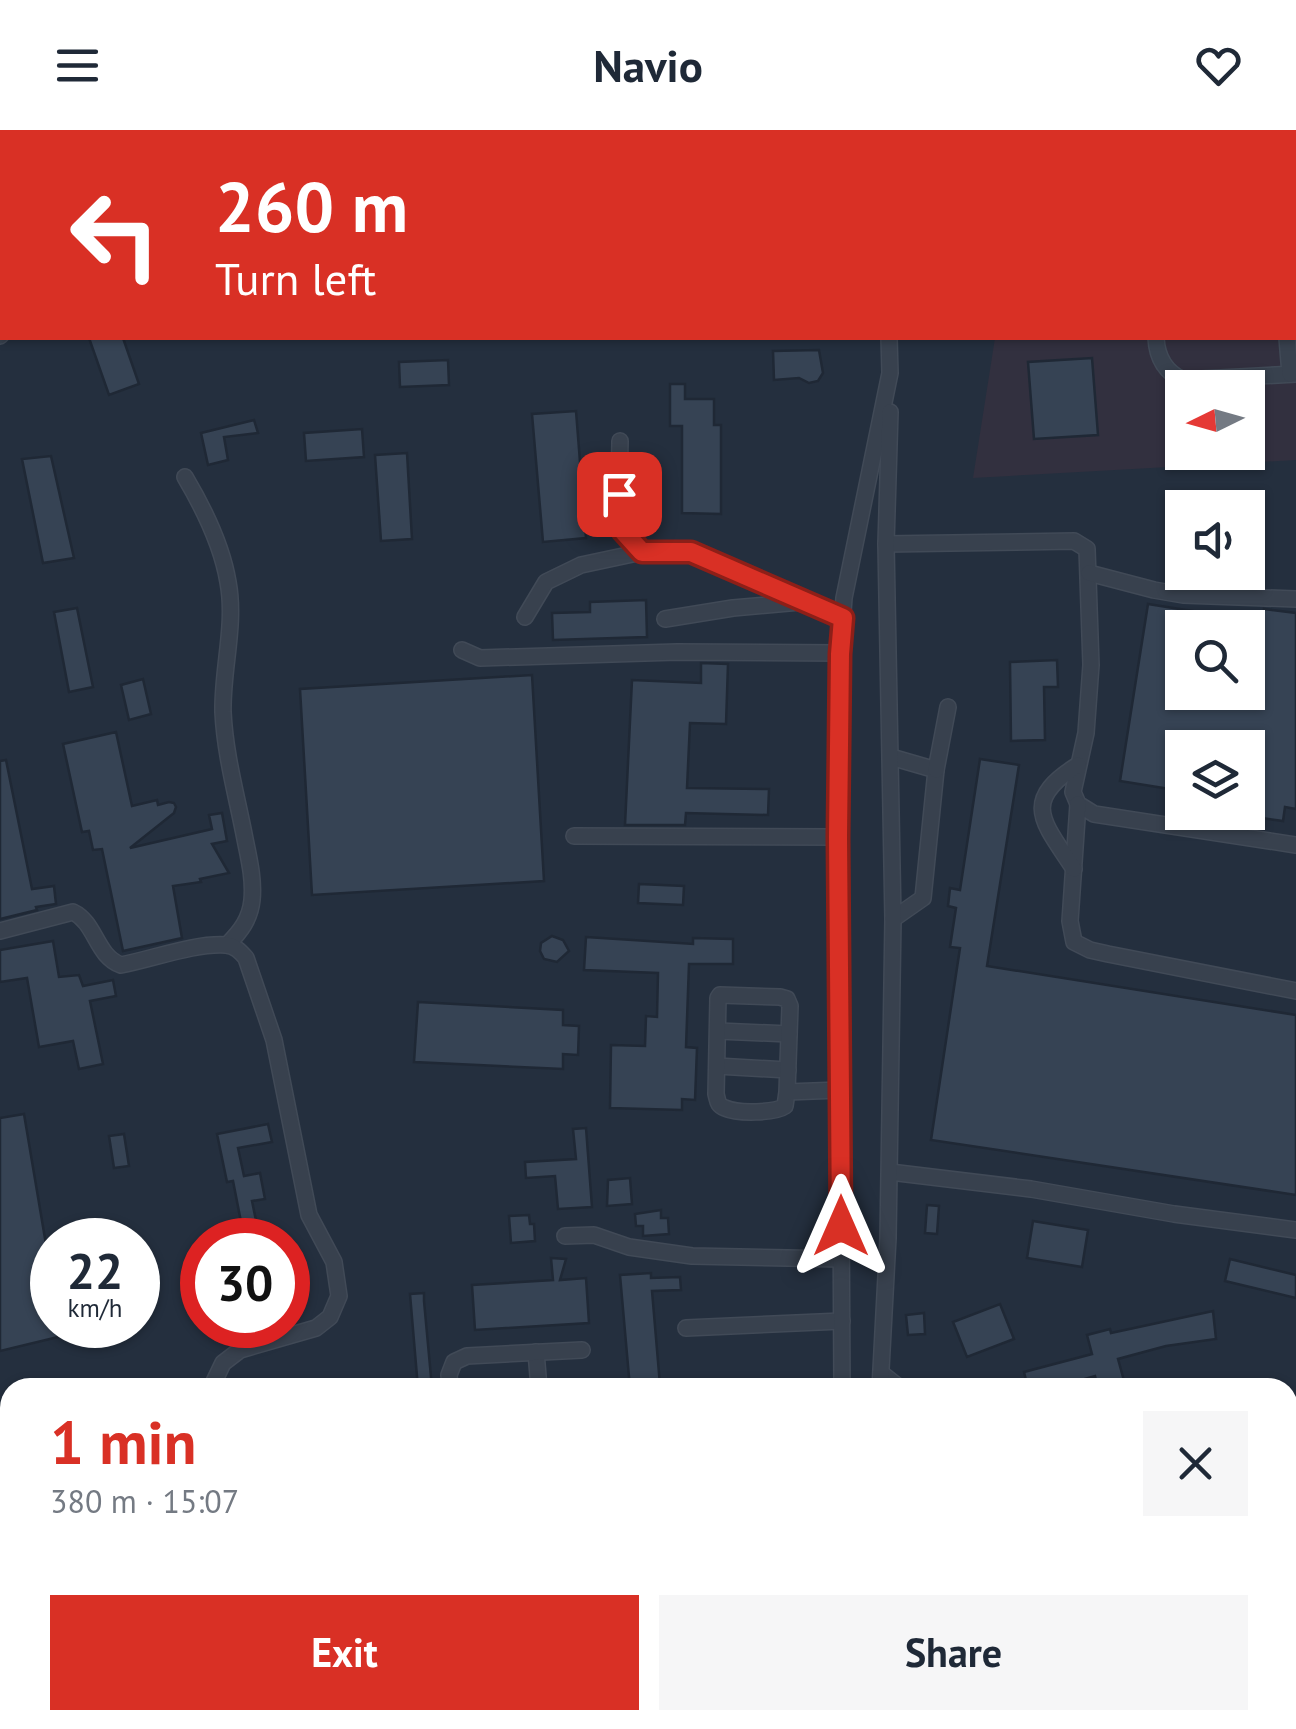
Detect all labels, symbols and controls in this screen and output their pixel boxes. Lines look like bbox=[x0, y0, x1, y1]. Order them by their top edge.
text: Navio bbox=[593, 36, 703, 94]
icon: menu bbox=[50, 38, 105, 93]
icon: heart bbox=[1191, 38, 1246, 93]
text: 260 m bbox=[215, 161, 408, 251]
icon: left bbox=[50, 170, 180, 300]
text: Turn left bbox=[215, 249, 376, 307]
north arrow bbox=[1165, 370, 1265, 470]
map controls bbox=[1165, 370, 1265, 830]
pin bbox=[577, 452, 662, 537]
icon: arrive bbox=[592, 467, 647, 522]
button: sound bbox=[1165, 490, 1265, 590]
button: search bbox=[1165, 610, 1265, 710]
button: layers bbox=[1165, 730, 1265, 830]
position arrow bbox=[789, 1174, 893, 1278]
speed limit sign: 30 bbox=[180, 1218, 310, 1348]
text: 22 bbox=[67, 1238, 123, 1303]
text: km/h bbox=[68, 1292, 122, 1324]
text: 1 min bbox=[50, 1403, 196, 1481]
button: close bbox=[1143, 1411, 1248, 1516]
text: 380 m · 15:07 bbox=[50, 1480, 239, 1522]
button: Exit bbox=[50, 1595, 639, 1710]
button: Share bbox=[659, 1595, 1248, 1710]

